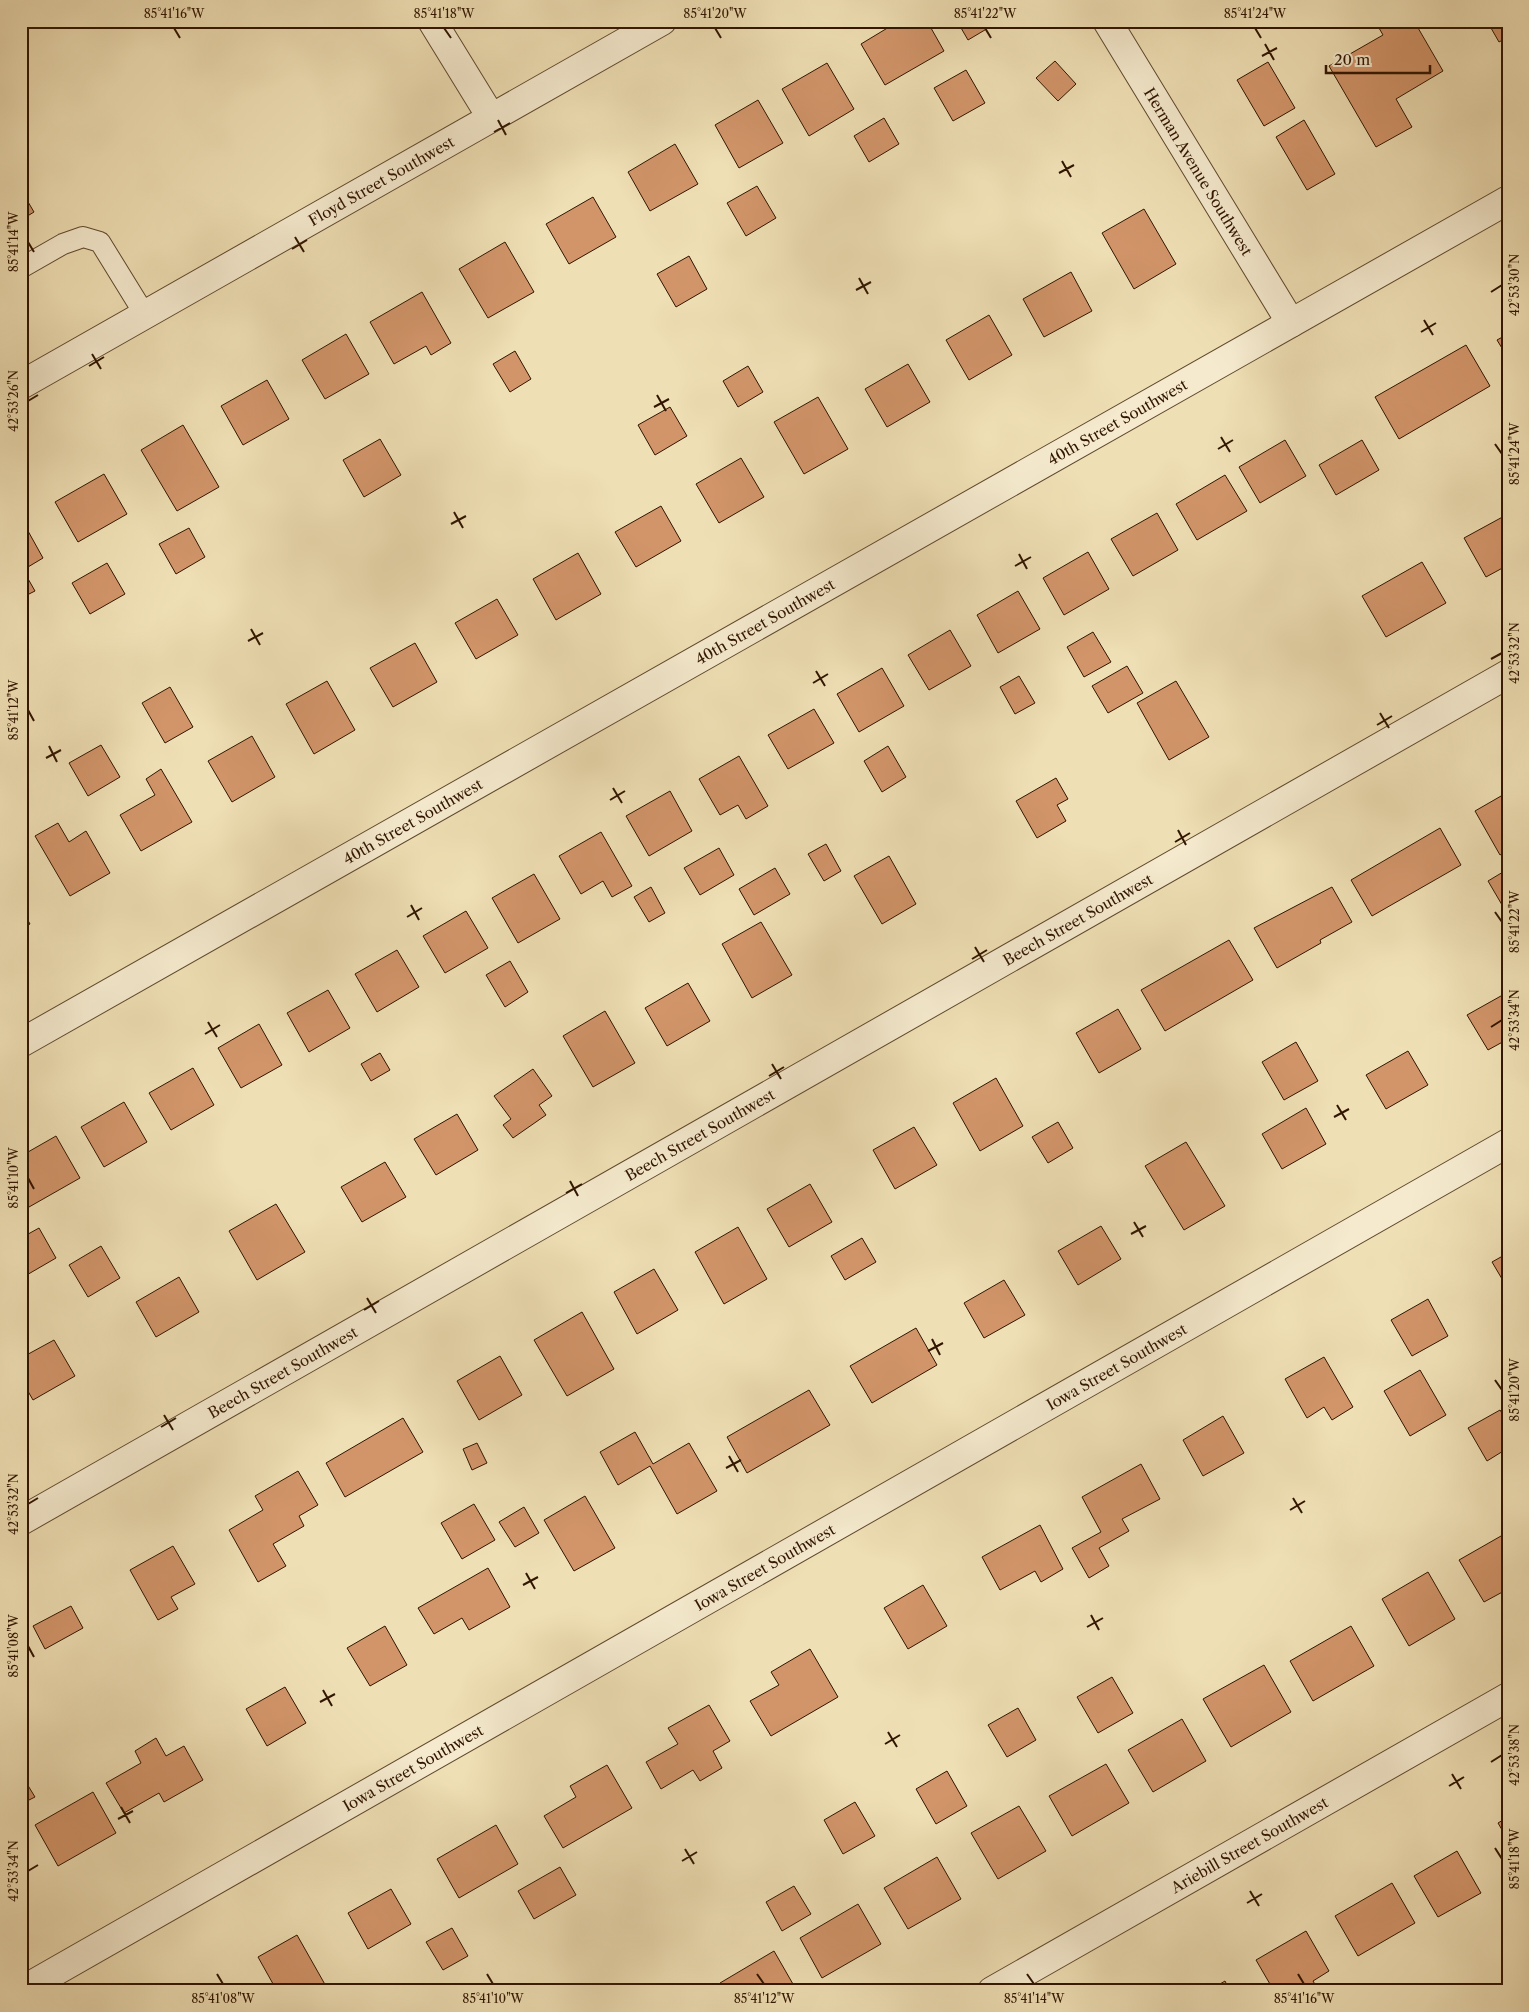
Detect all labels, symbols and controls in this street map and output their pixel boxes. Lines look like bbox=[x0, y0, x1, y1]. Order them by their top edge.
text: 85°41'16"W bbox=[144, 6, 205, 21]
text: 85°41'18"W bbox=[414, 6, 475, 21]
text: 85°41'20"W bbox=[683, 6, 748, 21]
text: 85°41'22"W bbox=[954, 6, 1017, 21]
text: 85°41'24"W bbox=[1224, 6, 1287, 21]
scale bar bbox=[1326, 42, 1430, 74]
text: 20 m bbox=[1334, 50, 1370, 69]
street label: Herman Avenue Southwest bbox=[1140, 84, 1257, 259]
street label: Floyd Street Southwest bbox=[305, 131, 458, 229]
text: 85°41'14"W bbox=[6, 211, 21, 272]
text: 42°53'30"N bbox=[1507, 254, 1522, 316]
text: 42°53'26"N bbox=[6, 370, 21, 432]
street label: 40th Street Southwest bbox=[1044, 374, 1191, 469]
text: 85°41'24"W bbox=[1507, 422, 1522, 485]
street label: 40th Street Southwest bbox=[692, 574, 839, 668]
text: 42°53'32"N bbox=[1507, 622, 1522, 684]
text: 85°41'12"W bbox=[6, 679, 21, 740]
street label: 40th Street Southwest bbox=[339, 774, 486, 868]
street label: Beech Street Southwest bbox=[999, 869, 1156, 969]
text: 85°41'22"W bbox=[1507, 890, 1522, 953]
text: 42°53'34"N bbox=[1507, 989, 1522, 1051]
street label: Beech Street Southwest bbox=[621, 1084, 778, 1185]
text: 85°41'10"W bbox=[6, 1146, 21, 1209]
street label: Iowa Street Southwest bbox=[1043, 1319, 1190, 1414]
street label: Beech Street Southwest bbox=[204, 1322, 361, 1422]
text: 85°41'20"W bbox=[1507, 1357, 1522, 1422]
text: 42°53'32"N bbox=[6, 1473, 21, 1535]
street label: Iowa Street Southwest bbox=[691, 1519, 839, 1614]
text: 85°41'08"W bbox=[6, 1613, 21, 1678]
street label: Iowa Street Southwest bbox=[339, 1720, 487, 1815]
text: 42°53'38"N bbox=[1507, 1724, 1522, 1786]
street label: Ariebill Street Southwest bbox=[1166, 1792, 1332, 1897]
text: 85°41'18"W bbox=[1507, 1828, 1522, 1889]
text: 42°53'34"N bbox=[6, 1840, 21, 1902]
text: 85°41'08"W bbox=[191, 1991, 256, 2006]
text: 85°41'10"W bbox=[462, 1991, 525, 2006]
text: 85°41'12"W bbox=[734, 1991, 795, 2006]
text: 85°41'14"W bbox=[1004, 1991, 1065, 2006]
text: 85°41'16"W bbox=[1274, 1991, 1335, 2006]

